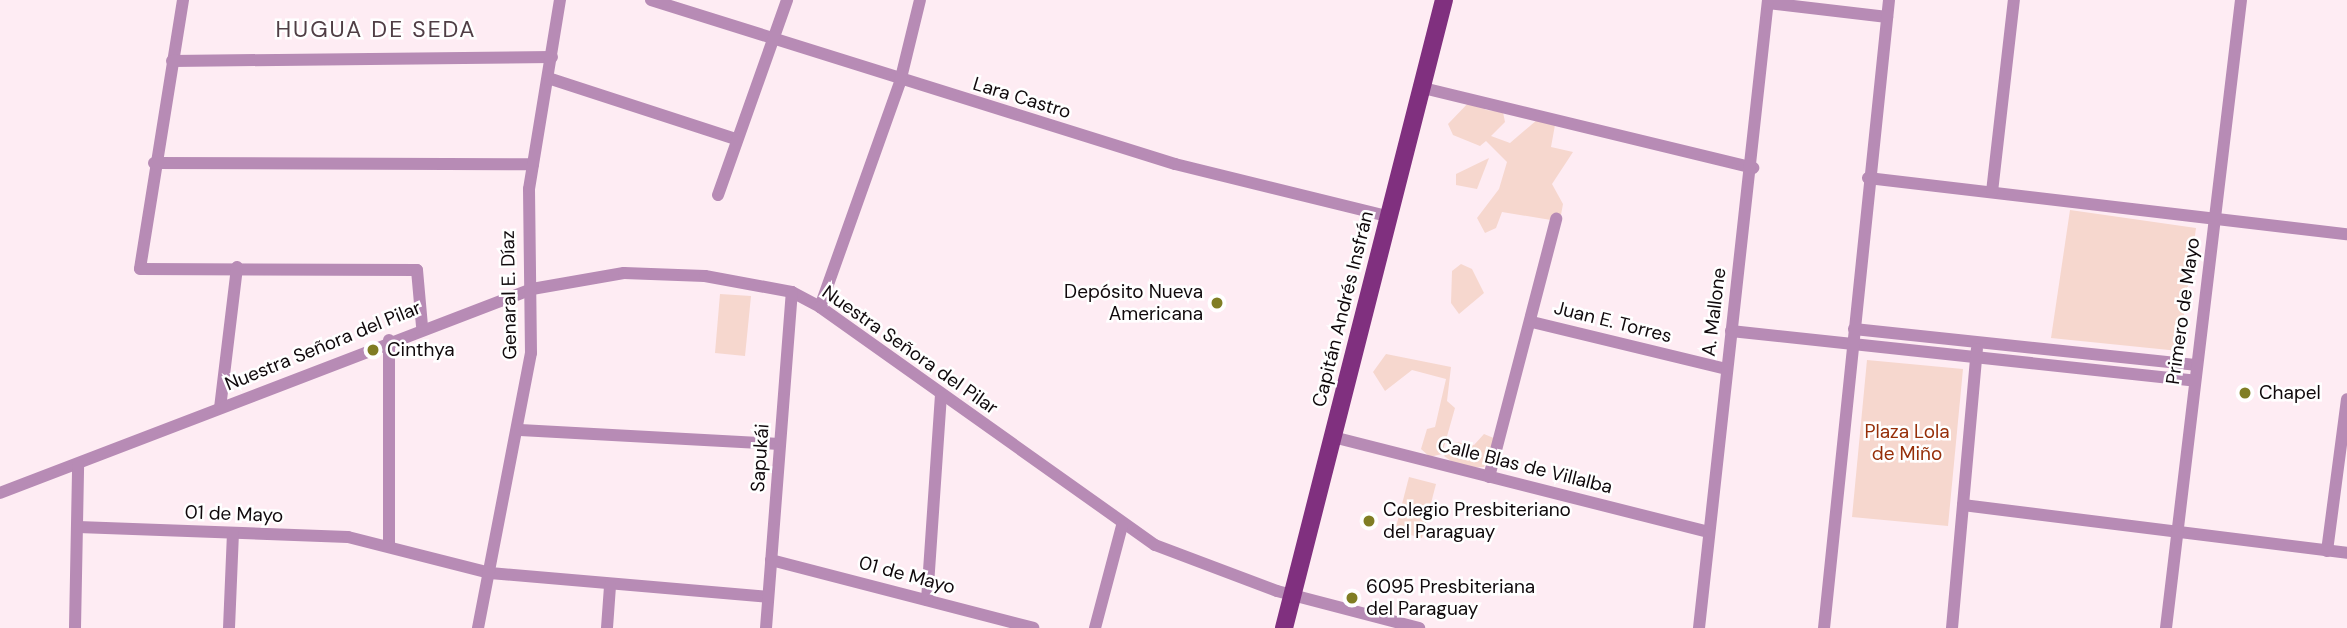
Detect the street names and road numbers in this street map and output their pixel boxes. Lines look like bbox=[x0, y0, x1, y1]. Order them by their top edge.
street label: Lara Castro bbox=[970, 72, 1074, 124]
street label: Capitán Andrés Insfrán bbox=[1308, 209, 1378, 409]
street label: Genaral E. Díaz bbox=[496, 230, 522, 360]
street label: Primero de Mayo bbox=[2161, 236, 2205, 386]
street label: A. Mallone bbox=[1697, 266, 1731, 358]
street label: Nuestra Señora del Pilar bbox=[818, 281, 1002, 419]
street label: Nuestra Señora del Pilar bbox=[222, 296, 424, 396]
street label: Juan E. Torres bbox=[1552, 296, 1674, 348]
street label: Sapukái bbox=[746, 423, 774, 493]
street label: Calle Blas de Villalba bbox=[1435, 433, 1615, 499]
street label: 01 de Mayo bbox=[184, 501, 284, 527]
street label: 01 de Mayo bbox=[856, 551, 958, 599]

